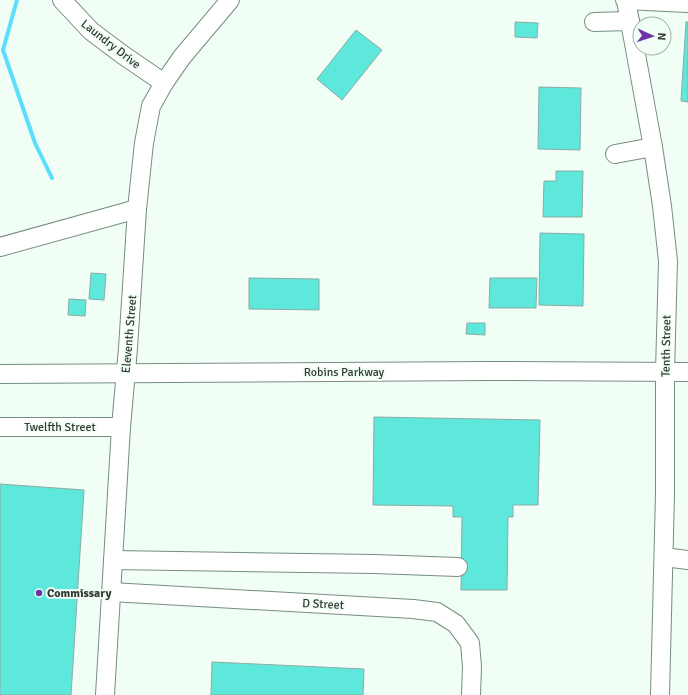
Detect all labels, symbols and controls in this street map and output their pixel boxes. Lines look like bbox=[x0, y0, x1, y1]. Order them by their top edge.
street label: Laundry Drive bbox=[78, 16, 143, 72]
north arrow bbox=[632, 16, 672, 56]
text: N bbox=[655, 32, 668, 41]
street label: Eleventh Street bbox=[119, 294, 140, 374]
street label: Tenth Street bbox=[658, 315, 675, 377]
street label: Robins Parkway bbox=[304, 365, 385, 380]
street label: Twelfth Street bbox=[24, 420, 96, 435]
place label: Commissary bbox=[47, 586, 111, 601]
marker: Commissary bbox=[34, 588, 44, 598]
street label: D Street bbox=[302, 596, 344, 613]

